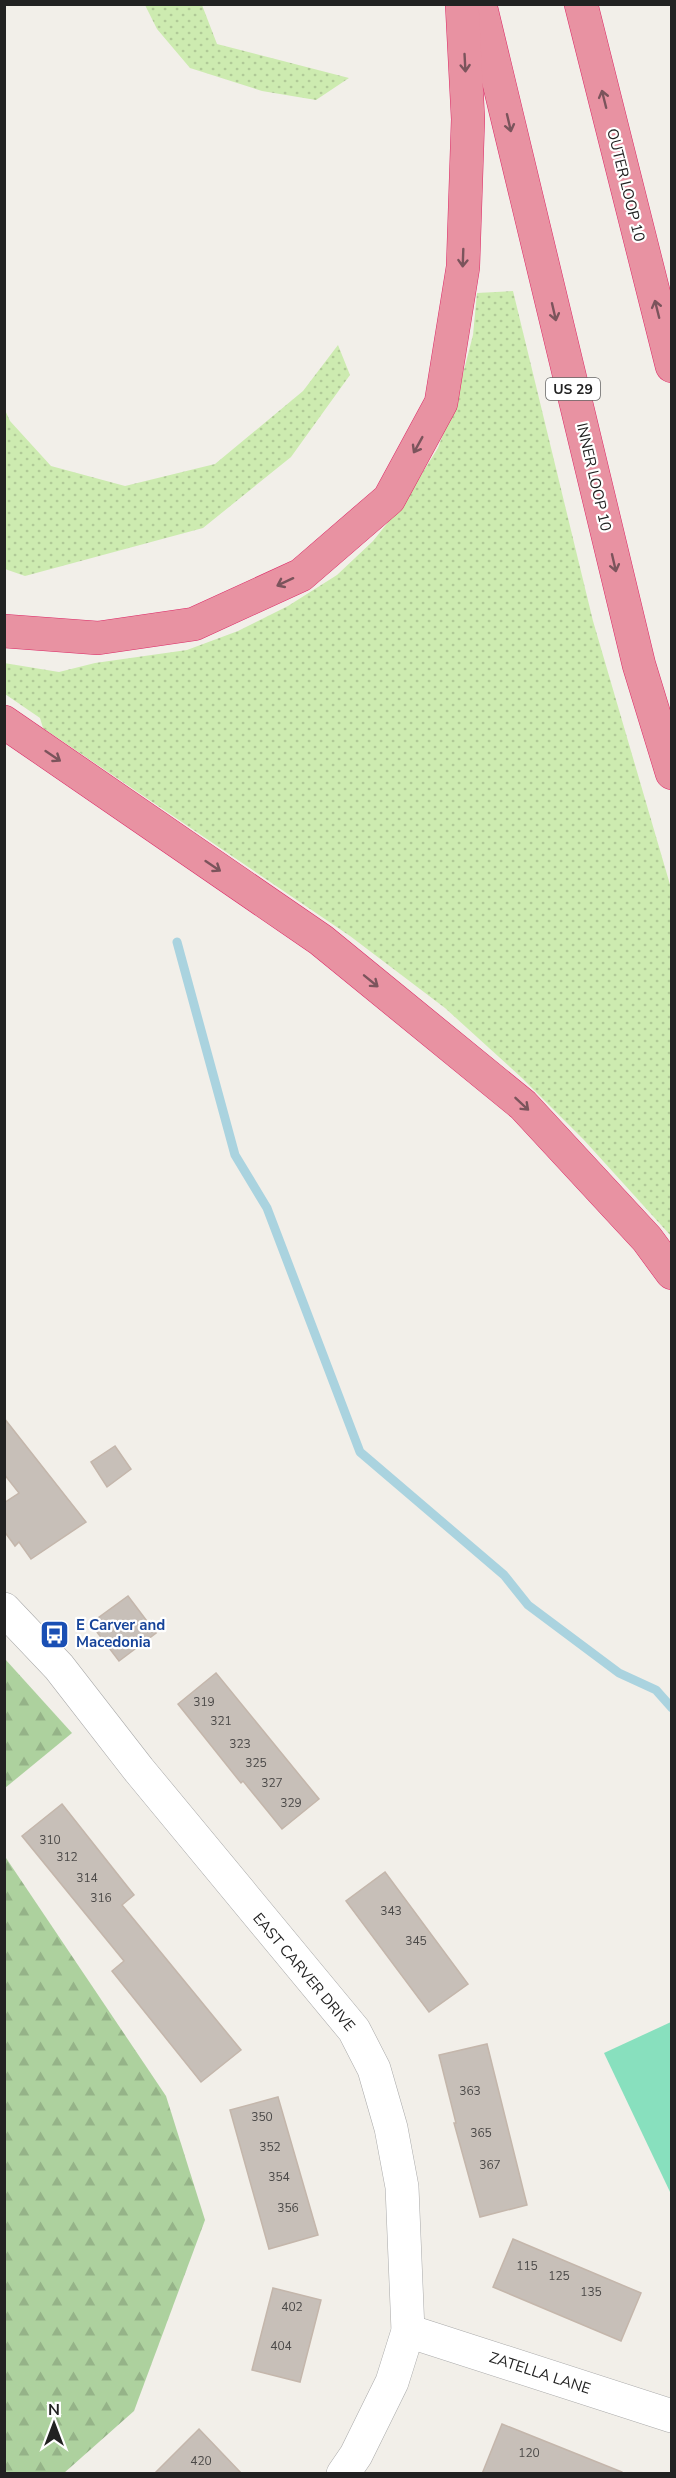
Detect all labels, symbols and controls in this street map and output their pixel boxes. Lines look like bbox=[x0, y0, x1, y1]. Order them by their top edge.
one-way arrow bbox=[459, 52, 470, 72]
one-way arrow bbox=[598, 90, 610, 109]
one-way arrow bbox=[503, 113, 515, 132]
street label: OUTER LOOP 10 bbox=[602, 126, 650, 244]
one-way arrow bbox=[458, 247, 469, 267]
one-way arrow bbox=[651, 300, 663, 319]
one-way arrow bbox=[549, 302, 561, 321]
road number: US 29 bbox=[546, 378, 600, 400]
street label: INNER LOOP 10 bbox=[572, 421, 616, 533]
one-way arrow bbox=[412, 436, 424, 453]
one-way arrow bbox=[609, 553, 621, 572]
one-way arrow bbox=[277, 577, 295, 589]
one-way arrow bbox=[44, 750, 60, 762]
one-way arrow bbox=[205, 860, 221, 872]
one-way arrow bbox=[363, 974, 378, 988]
one-way arrow bbox=[514, 1097, 529, 1111]
place label: E Carver and Macedonia bbox=[76, 1615, 165, 1652]
bus stop icon: E Carver and Macedonia bbox=[39, 1618, 71, 1650]
house number: 319 bbox=[193, 1694, 215, 1710]
house number: 321 bbox=[210, 1713, 232, 1729]
house number: 323 bbox=[229, 1736, 251, 1752]
house number: 325 bbox=[245, 1755, 267, 1771]
house number: 327 bbox=[261, 1775, 283, 1791]
house number: 329 bbox=[280, 1795, 302, 1811]
house number: 310 bbox=[39, 1832, 61, 1848]
house number: 312 bbox=[56, 1849, 78, 1865]
house number: 314 bbox=[76, 1870, 98, 1886]
house number: 316 bbox=[90, 1890, 112, 1906]
house number: 343 bbox=[380, 1903, 402, 1919]
street label: EAST CARVER DRIVE bbox=[248, 1909, 360, 2035]
house number: 345 bbox=[405, 1933, 427, 1949]
house number: 363 bbox=[459, 2083, 481, 2099]
house number: 350 bbox=[251, 2109, 273, 2125]
house number: 365 bbox=[470, 2125, 492, 2141]
house number: 352 bbox=[259, 2139, 281, 2155]
house number: 367 bbox=[479, 2157, 501, 2173]
house number: 354 bbox=[268, 2169, 290, 2185]
house number: 356 bbox=[277, 2200, 299, 2216]
house number: 115 bbox=[516, 2258, 538, 2274]
house number: 125 bbox=[548, 2268, 570, 2284]
house number: 135 bbox=[580, 2284, 602, 2300]
house number: 402 bbox=[281, 2299, 303, 2315]
house number: 404 bbox=[270, 2338, 292, 2354]
street label: ZATELLA LANE bbox=[487, 2347, 593, 2399]
north arrow bbox=[24, 2394, 84, 2454]
text: N bbox=[48, 2399, 60, 2421]
house number: 120 bbox=[518, 2445, 540, 2461]
house number: 420 bbox=[190, 2453, 212, 2469]

